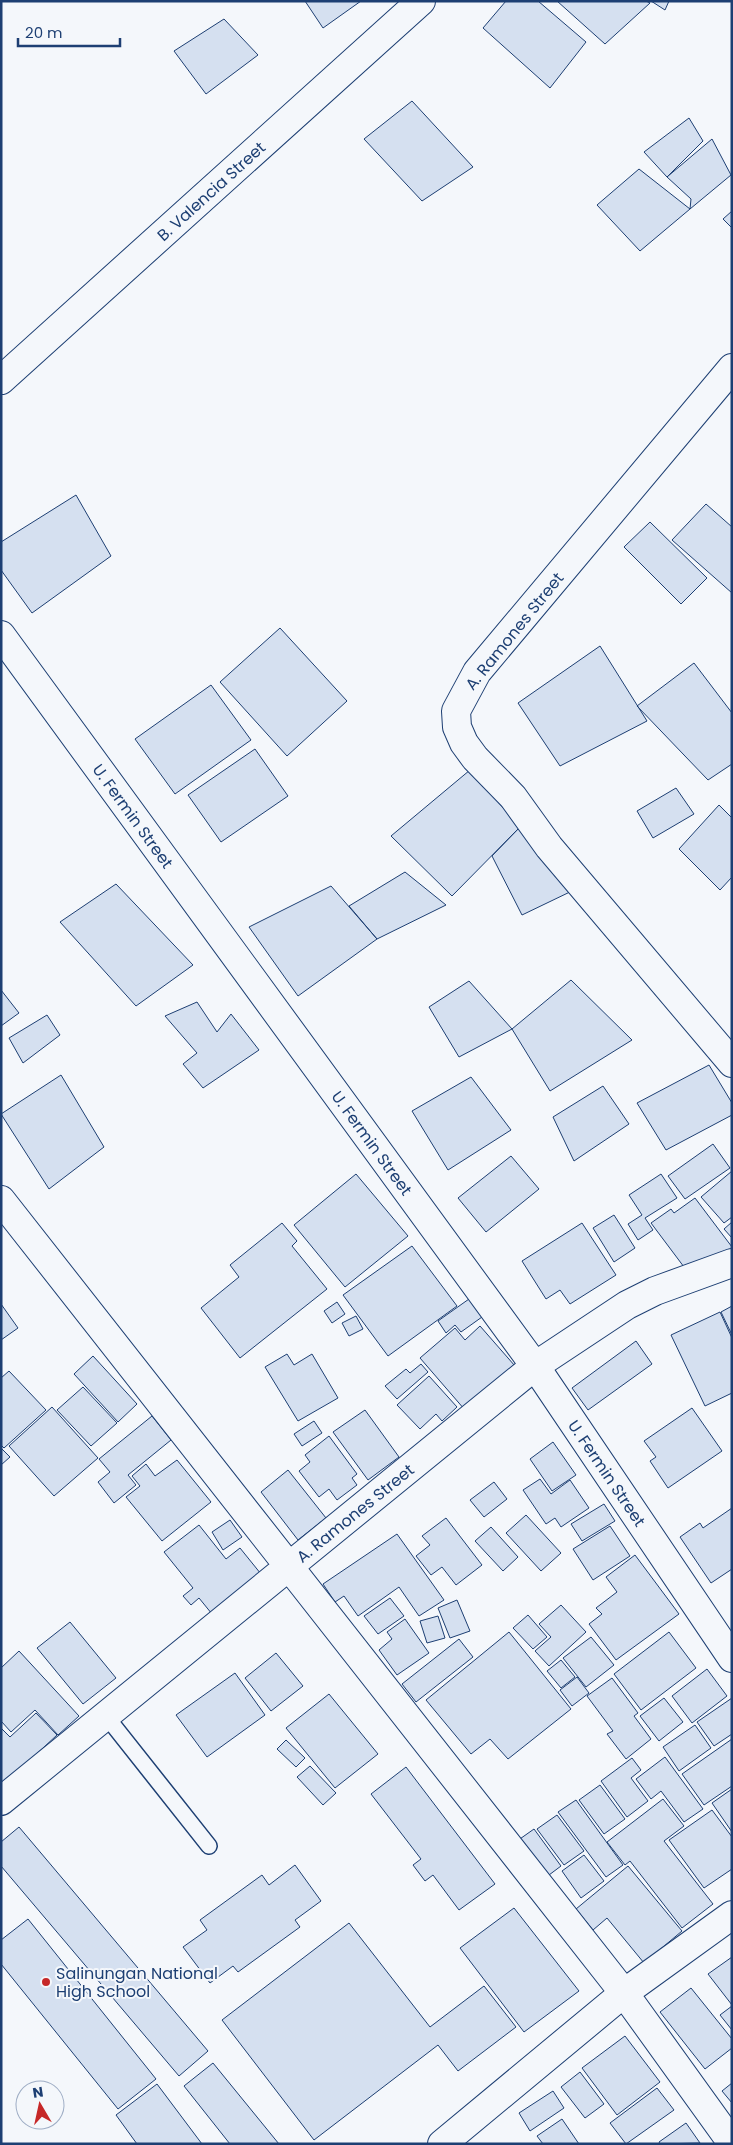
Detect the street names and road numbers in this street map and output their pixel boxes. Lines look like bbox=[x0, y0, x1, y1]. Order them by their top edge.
street label: B. Valencia Street bbox=[152, 136, 271, 246]
street label: A. Ramones Street bbox=[460, 567, 569, 695]
street label: U. Fermin Street bbox=[87, 759, 178, 873]
street label: U. Fermin Street bbox=[326, 1086, 417, 1200]
street label: U. Fermin Street bbox=[562, 1415, 651, 1531]
street label: A. Ramones Street bbox=[292, 1459, 419, 1568]

